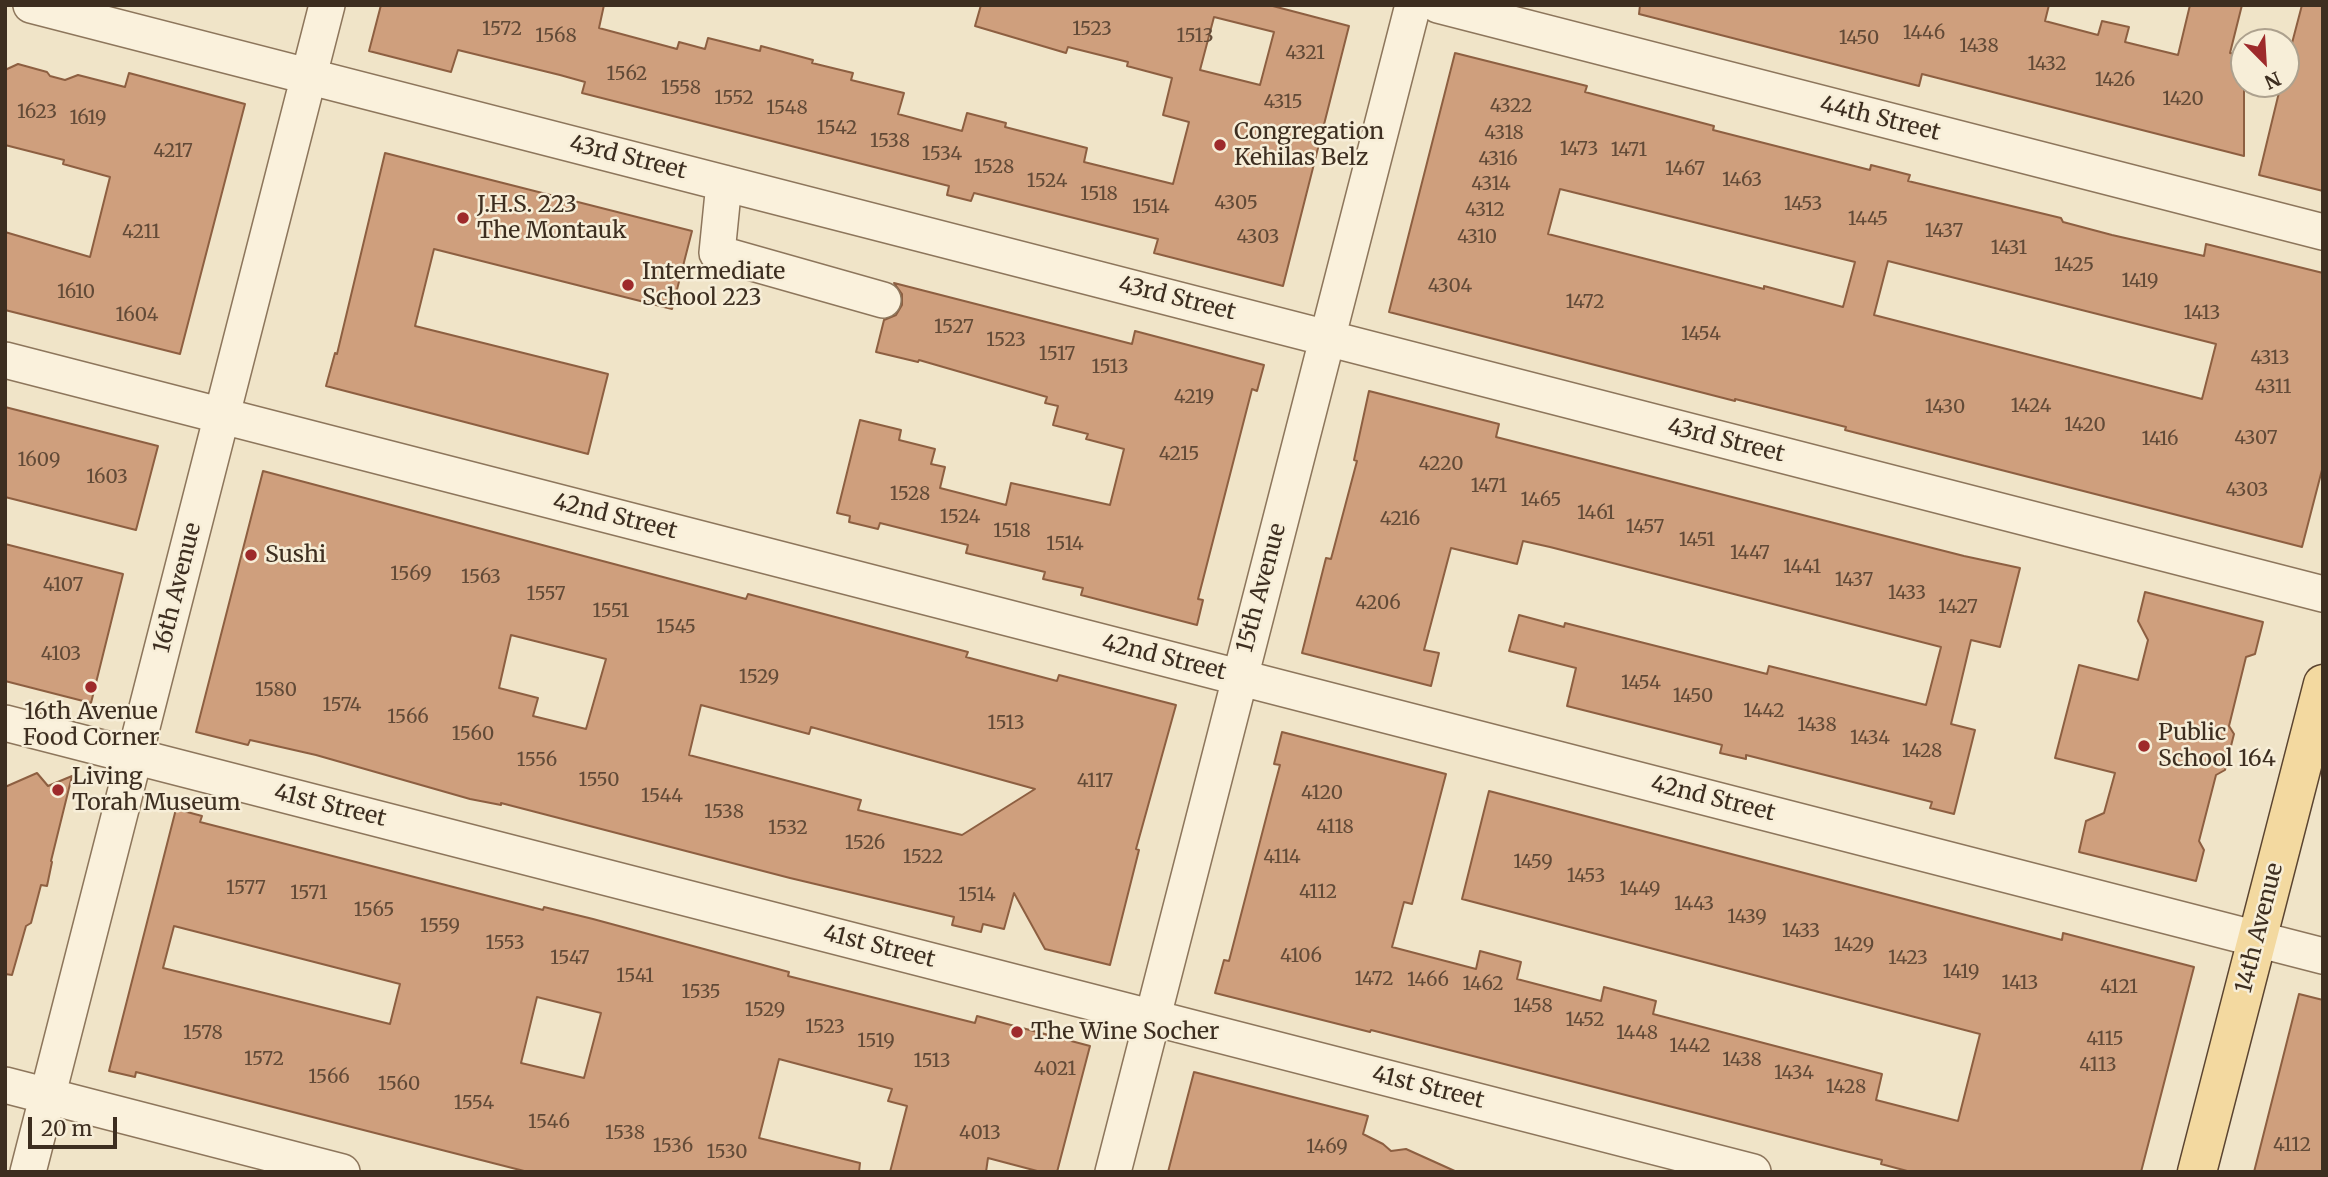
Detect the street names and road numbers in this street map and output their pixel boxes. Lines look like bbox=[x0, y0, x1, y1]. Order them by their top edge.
street label: 44th Street bbox=[1817, 91, 1943, 147]
street label: 43rd Street bbox=[567, 130, 689, 186]
street label: 43rd Street bbox=[1116, 271, 1238, 327]
street label: 43rd Street bbox=[1665, 413, 1787, 469]
street label: 42nd Street bbox=[550, 488, 680, 546]
street label: 16th Avenue bbox=[148, 520, 208, 656]
street label: 15th Avenue bbox=[1232, 520, 1292, 656]
street label: 42nd Street bbox=[1099, 629, 1229, 687]
street label: 42nd Street bbox=[1648, 770, 1778, 828]
street label: 41st Street bbox=[271, 779, 389, 833]
street label: 14th Avenue bbox=[2231, 860, 2289, 996]
street label: 41st Street bbox=[820, 920, 938, 974]
street label: 41st Street bbox=[1369, 1061, 1487, 1115]

